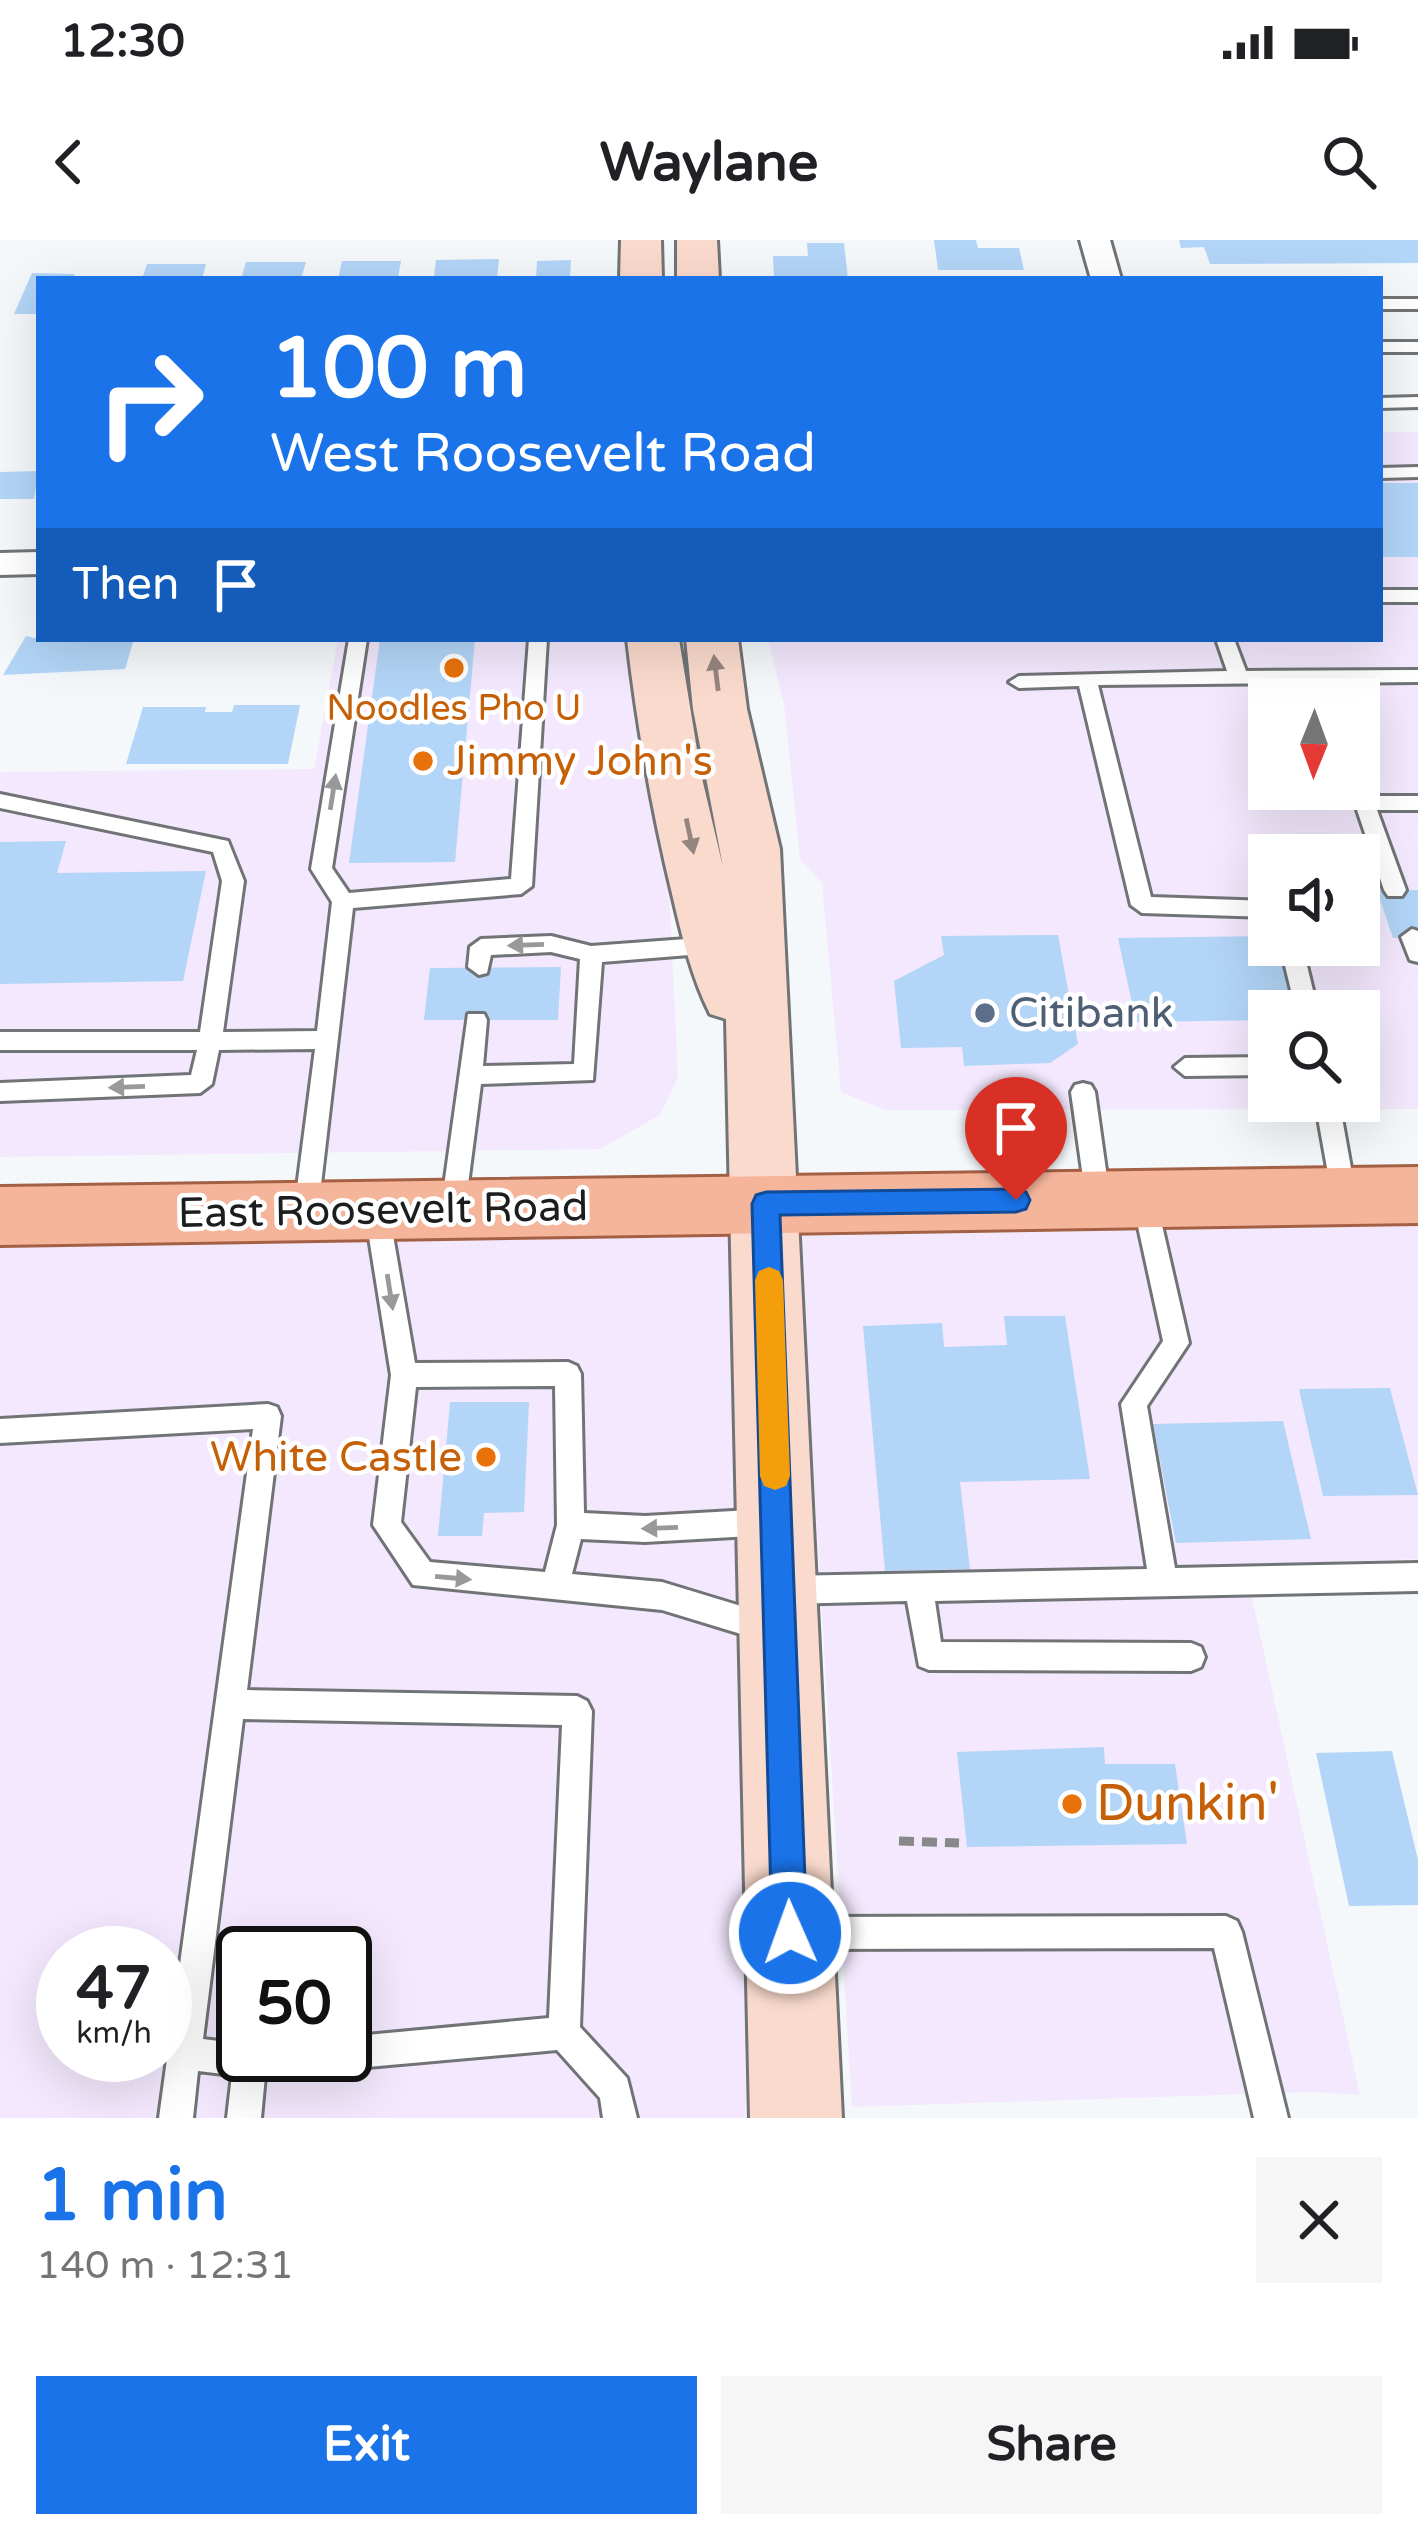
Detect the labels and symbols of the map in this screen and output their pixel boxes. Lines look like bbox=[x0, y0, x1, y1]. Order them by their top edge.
one-way arrow bbox=[707, 654, 726, 691]
marker: Noodles Pho U bbox=[441, 655, 467, 681]
north arrow bbox=[1248, 678, 1380, 810]
place label: Noodles Pho U bbox=[326, 687, 582, 730]
place label: Jimmy John's bbox=[447, 736, 713, 787]
marker: Jimmy John's bbox=[410, 748, 436, 774]
one-way arrow bbox=[325, 772, 343, 810]
one-way arrow bbox=[682, 818, 701, 856]
one-way arrow bbox=[506, 936, 544, 955]
place label: Citibank bbox=[1009, 988, 1174, 1039]
marker: Citibank bbox=[972, 1000, 998, 1026]
pin bbox=[965, 1077, 1067, 1200]
one-way arrow bbox=[107, 1078, 145, 1097]
street label: East Roosevelt Road bbox=[177, 1181, 589, 1239]
one-way arrow bbox=[382, 1274, 400, 1312]
place label: White Castle bbox=[210, 1432, 462, 1483]
marker: White Castle bbox=[473, 1444, 499, 1470]
one-way arrow bbox=[640, 1519, 678, 1538]
one-way arrow bbox=[435, 1569, 472, 1588]
place label: Dunkin' bbox=[1096, 1773, 1279, 1835]
marker: Dunkin' bbox=[1059, 1791, 1085, 1817]
position arrow bbox=[727, 1870, 853, 1996]
speed limit sign: 50 bbox=[216, 1926, 372, 2082]

